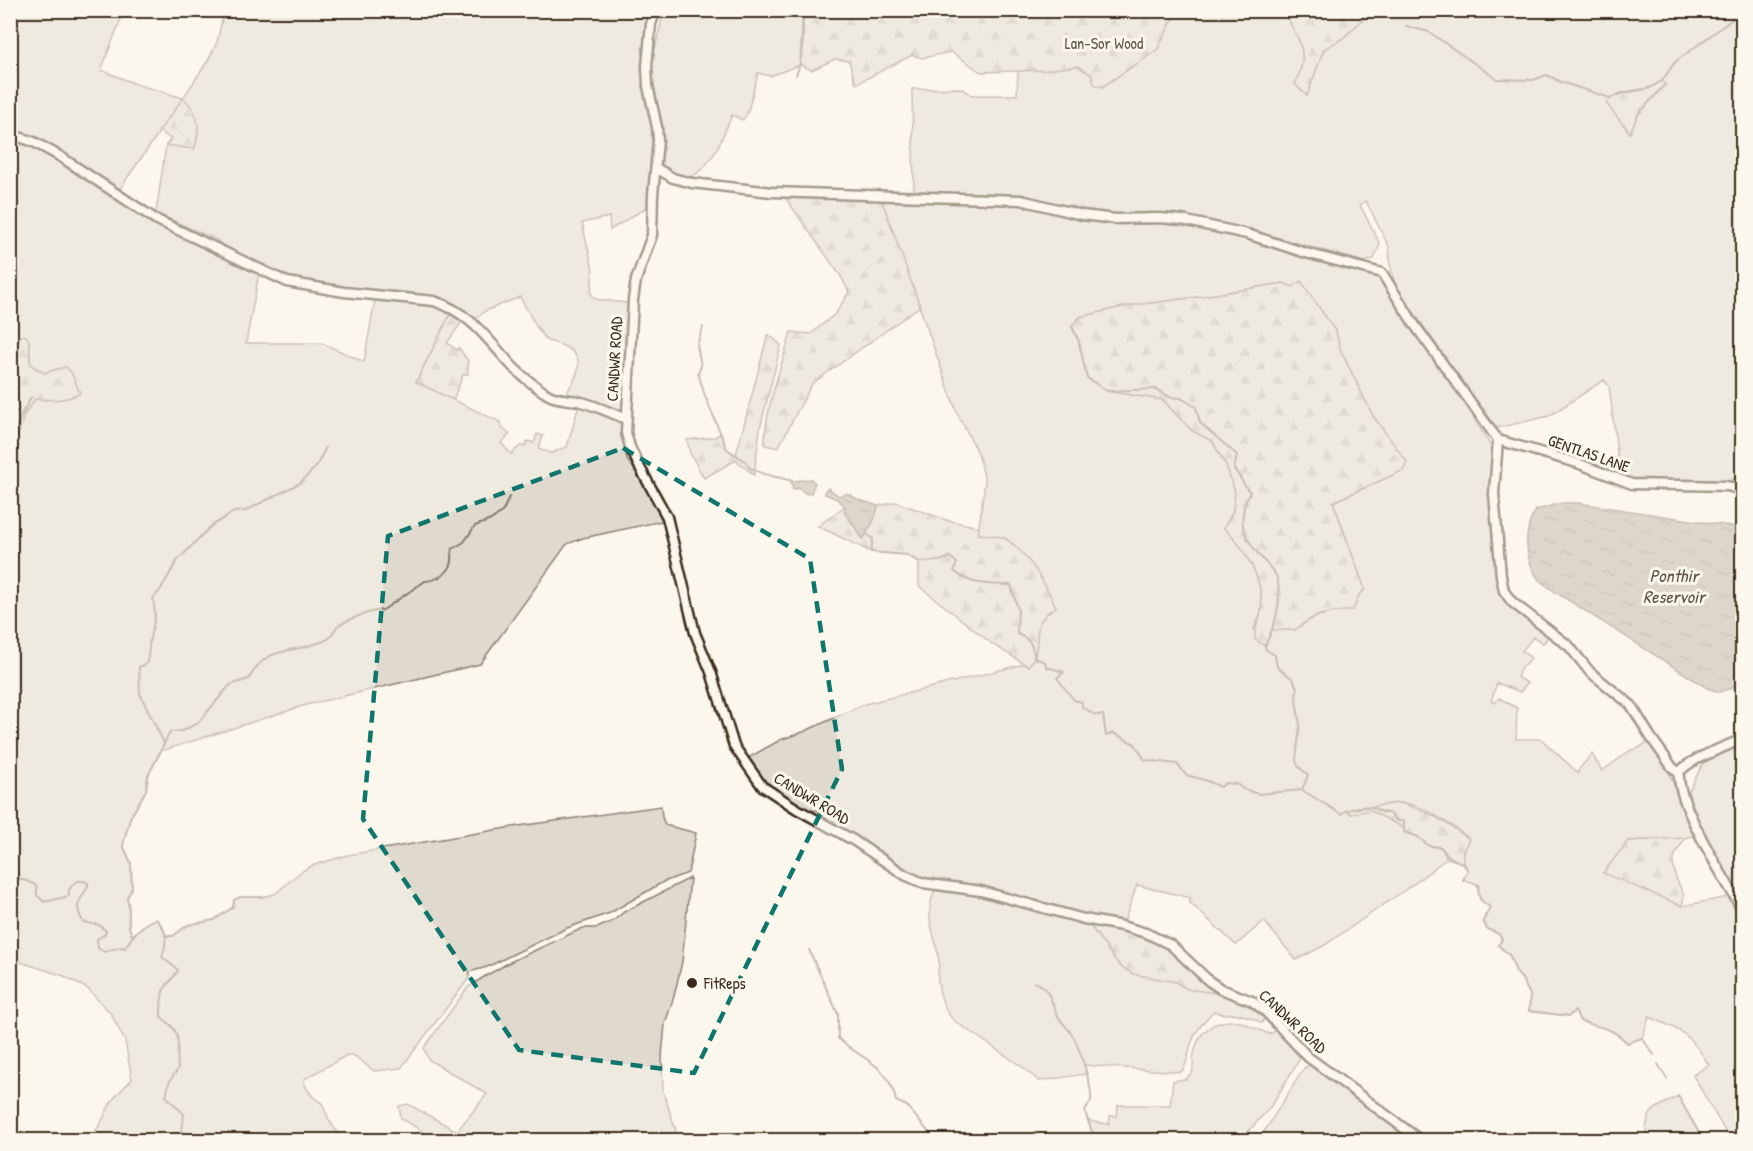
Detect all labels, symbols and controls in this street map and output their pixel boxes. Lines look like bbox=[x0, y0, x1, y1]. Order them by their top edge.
park label: Lan-Sor Wood bbox=[1065, 32, 1143, 54]
street label: CANDWR ROAD bbox=[601, 316, 627, 402]
street label: GENTLAS LANE bbox=[1545, 429, 1633, 477]
water label: Ponthir Reservoir bbox=[1643, 563, 1707, 609]
street label: CANDWR ROAD bbox=[770, 767, 854, 830]
place label: FitReps bbox=[703, 972, 746, 994]
marker: FitReps bbox=[685, 976, 699, 990]
street label: CANDWR ROAD bbox=[1254, 984, 1332, 1058]

